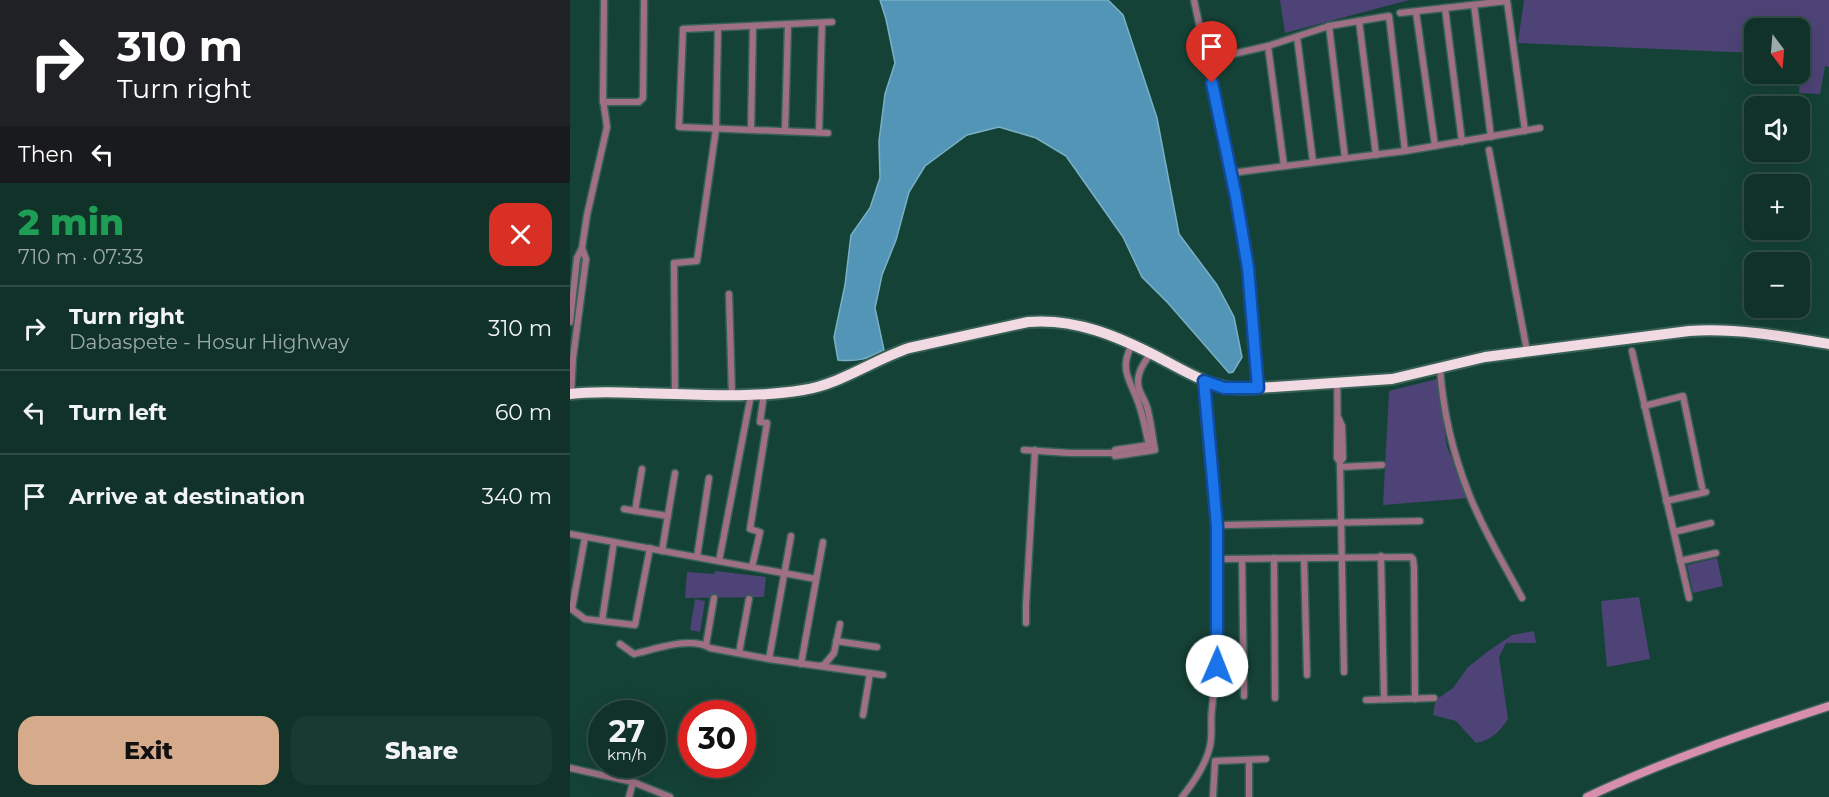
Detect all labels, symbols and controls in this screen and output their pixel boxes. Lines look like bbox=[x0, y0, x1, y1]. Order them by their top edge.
north arrow bbox=[1744, 18, 1810, 84]
map controls bbox=[1744, 18, 1810, 318]
text: 310 m bbox=[117, 20, 243, 72]
pin bbox=[1186, 21, 1237, 83]
icon: right bbox=[18, 24, 96, 102]
icon: arrive bbox=[1195, 30, 1228, 63]
text: Turn right bbox=[117, 72, 252, 105]
button: sound bbox=[1744, 96, 1810, 162]
icon: left bbox=[86, 138, 119, 171]
text: Then bbox=[18, 141, 74, 168]
button: + bbox=[1744, 174, 1810, 240]
text: 2 min bbox=[18, 200, 124, 244]
button: close bbox=[489, 203, 552, 266]
text: 710 m · 07:33 bbox=[18, 245, 144, 269]
button: − bbox=[1744, 252, 1810, 318]
text: Turn right bbox=[69, 303, 184, 330]
icon: right bbox=[18, 312, 51, 345]
text: 310 m bbox=[488, 315, 552, 342]
text: Dabaspete - Hosur Highway bbox=[69, 330, 349, 354]
icon: left bbox=[18, 396, 51, 429]
text: Turn left bbox=[69, 399, 167, 426]
text: 60 m bbox=[495, 399, 552, 426]
icon: arrive bbox=[18, 480, 51, 513]
text: Arrive at destination bbox=[69, 483, 305, 510]
text: 340 m bbox=[481, 483, 552, 510]
position arrow bbox=[1185, 634, 1249, 698]
speed limit sign: 30 bbox=[678, 700, 756, 778]
text: 27 bbox=[609, 713, 645, 750]
button: Exit bbox=[18, 716, 279, 785]
button: Share bbox=[291, 716, 552, 785]
text: km/h bbox=[607, 745, 647, 764]

